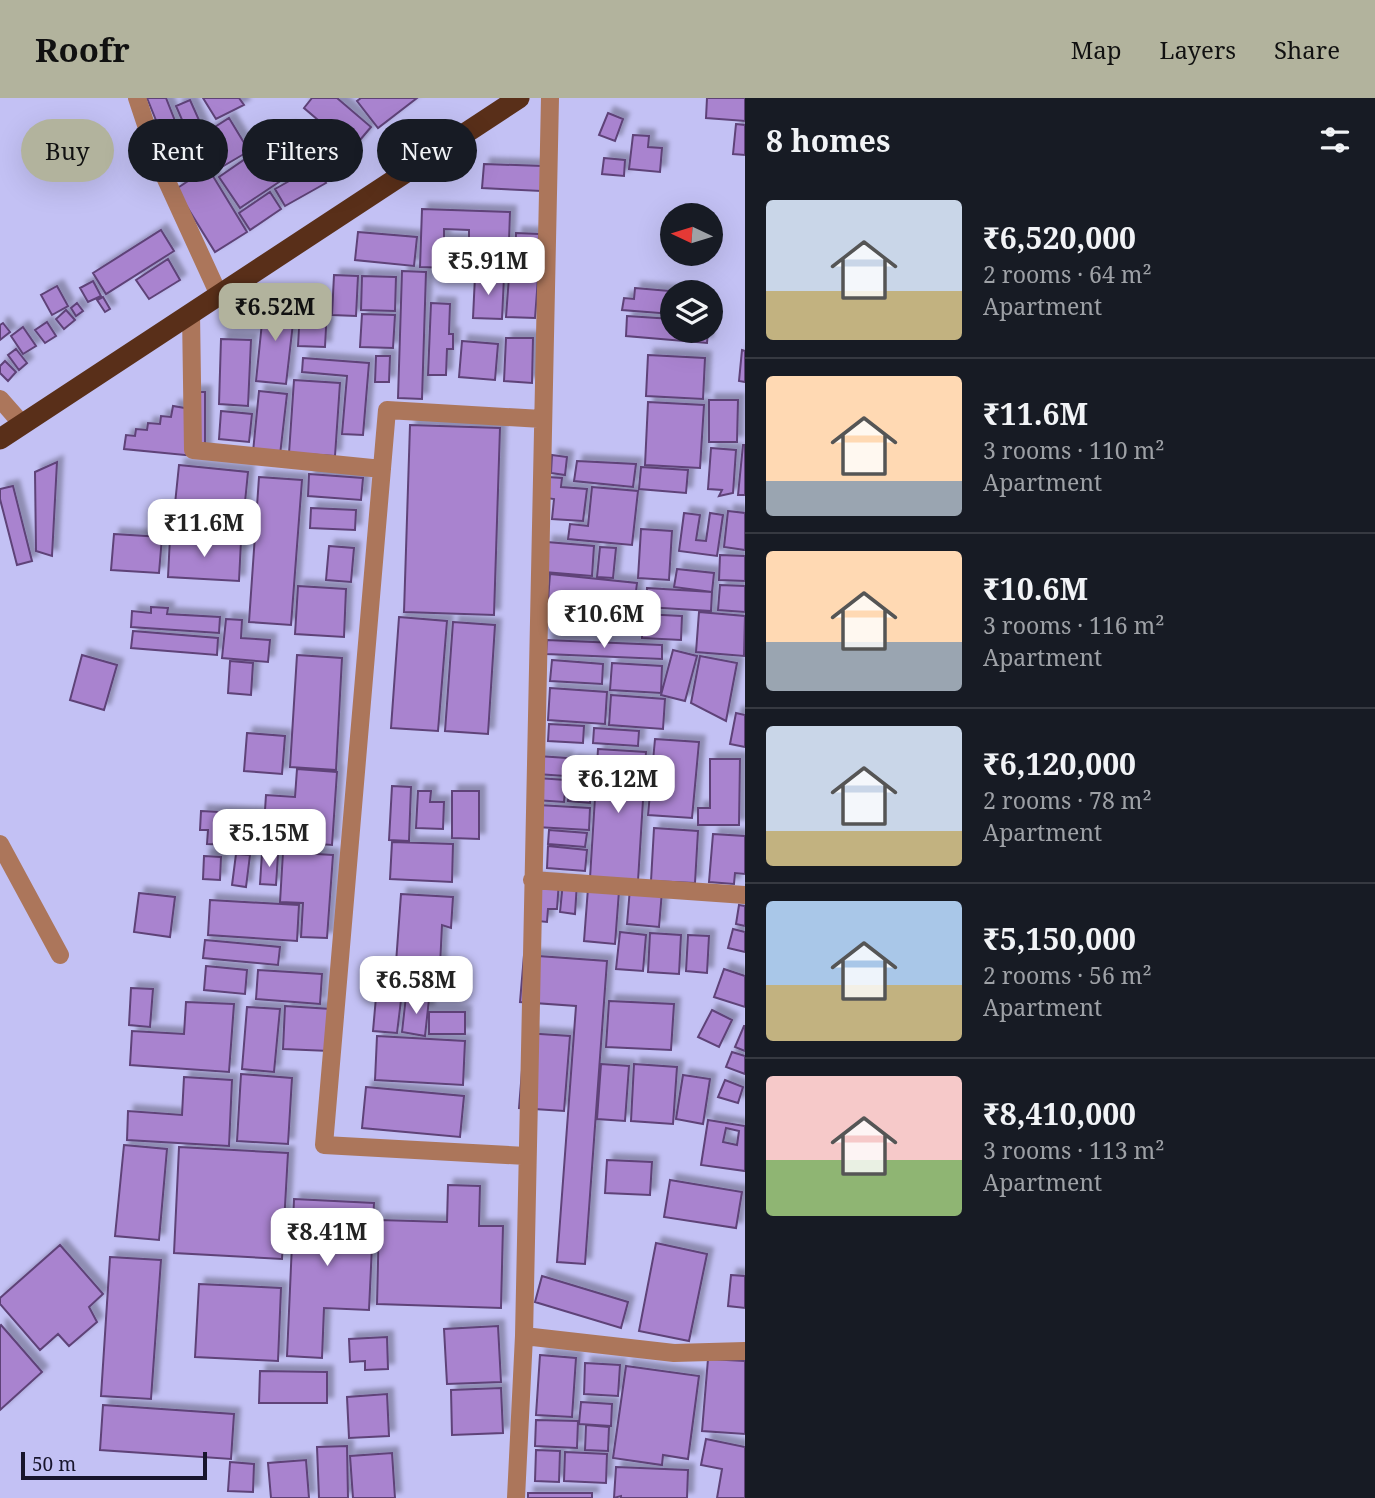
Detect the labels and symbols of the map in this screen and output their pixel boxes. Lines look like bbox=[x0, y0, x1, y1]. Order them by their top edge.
north arrow bbox=[660, 203, 723, 266]
pin: ₹5.91M bbox=[431, 238, 545, 297]
pin: ₹6.52M bbox=[218, 284, 332, 343]
pin: ₹11.6M bbox=[147, 500, 261, 559]
pin: ₹10.6M bbox=[547, 590, 661, 650]
pin: ₹6.12M bbox=[561, 756, 675, 815]
pin: ₹5.15M bbox=[212, 810, 326, 869]
pin: ₹6.58M bbox=[359, 956, 473, 1016]
pin: ₹8.41M bbox=[270, 1208, 384, 1268]
scale bar bbox=[21, 1449, 206, 1481]

